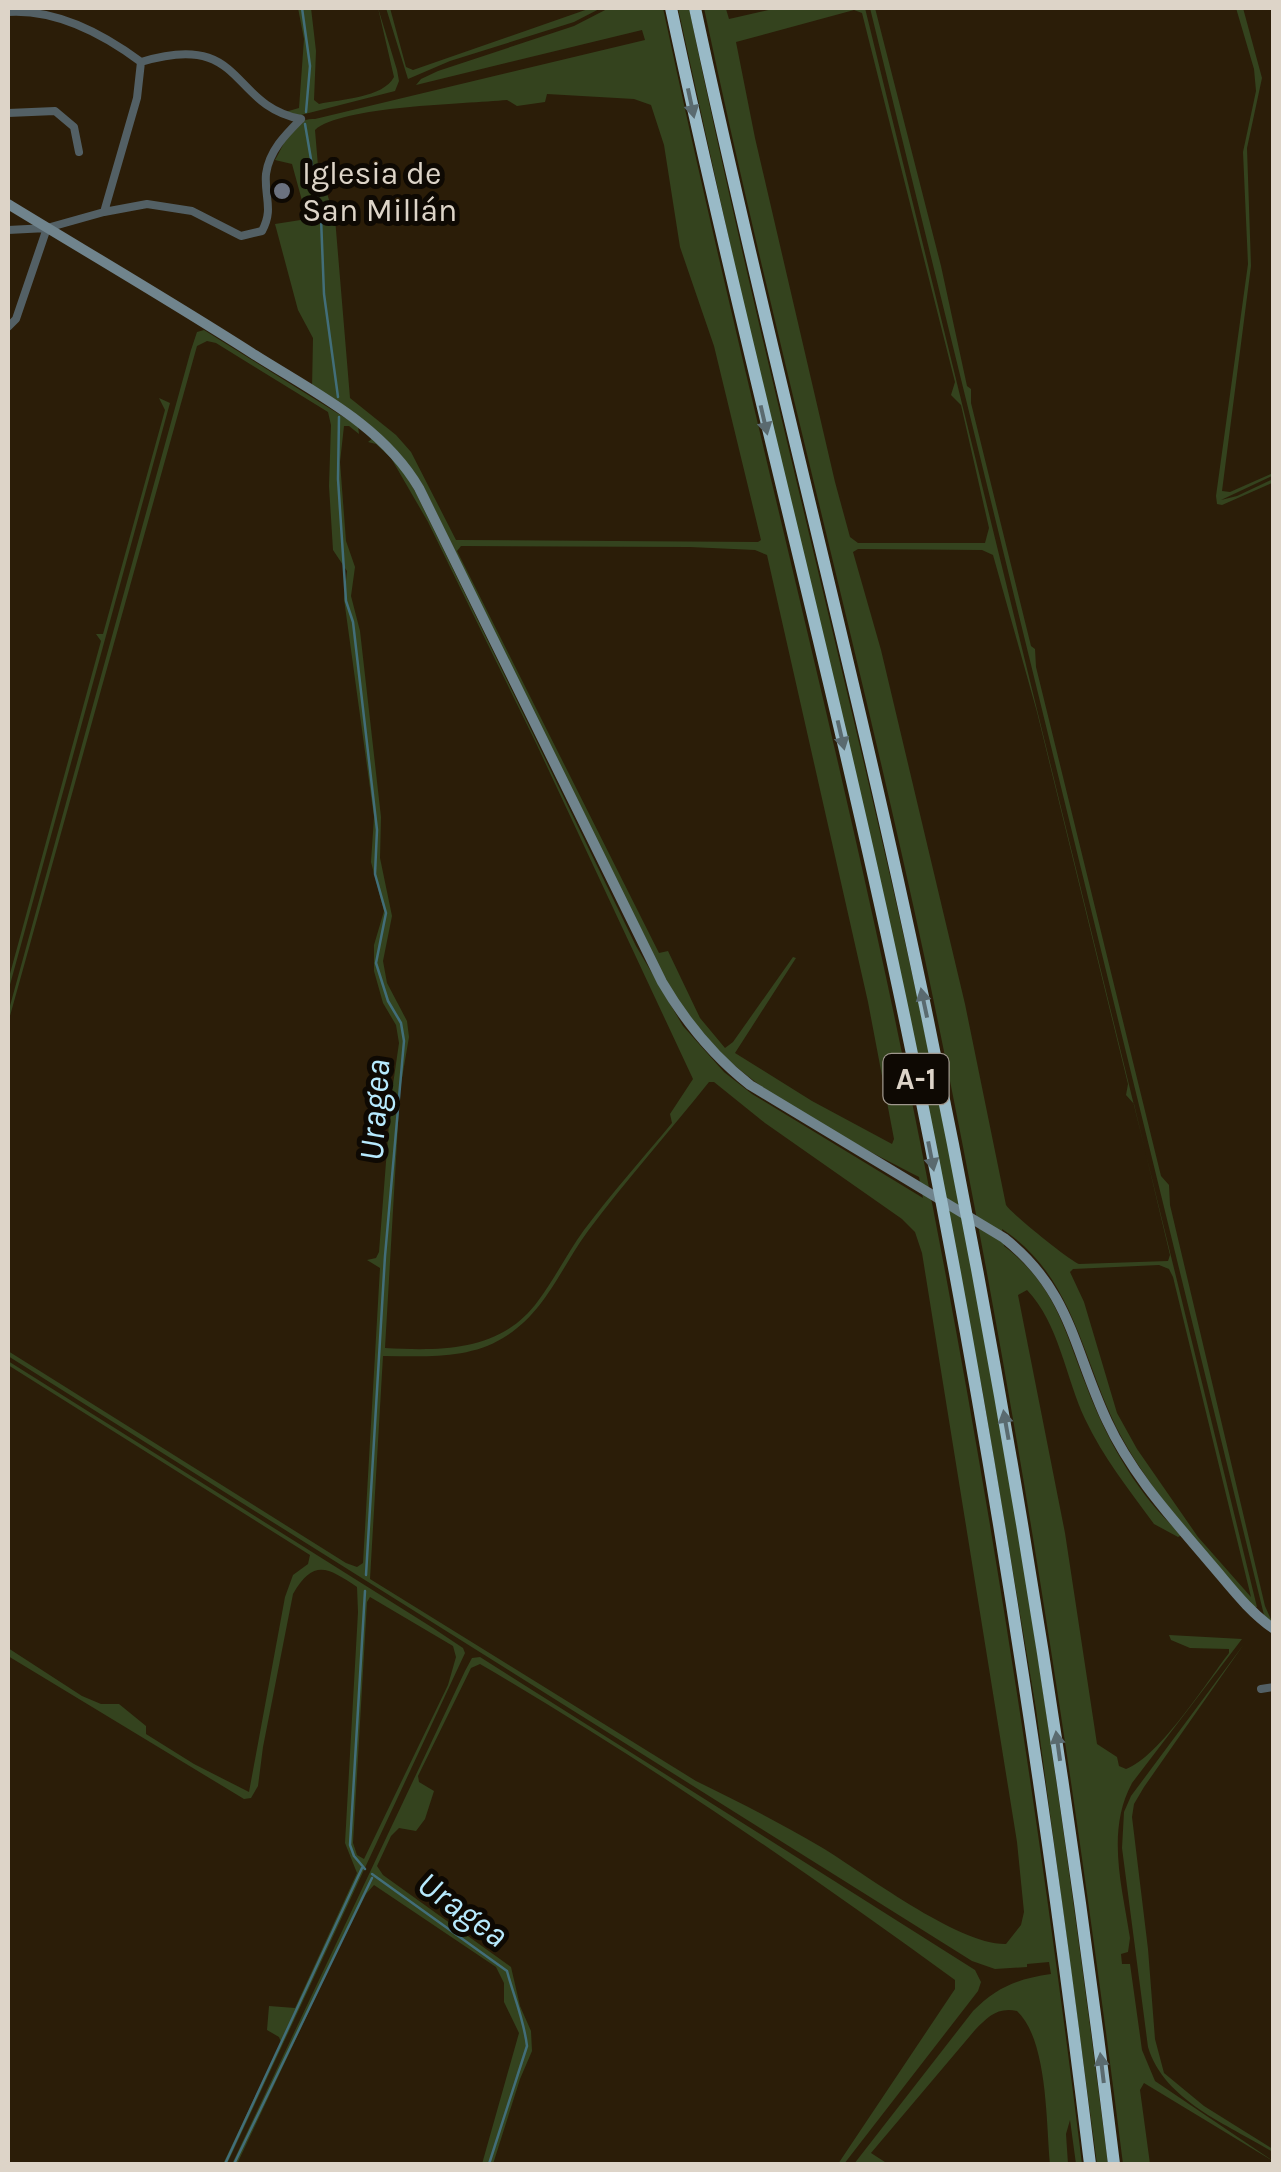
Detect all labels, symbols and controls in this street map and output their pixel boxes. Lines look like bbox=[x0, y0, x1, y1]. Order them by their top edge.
one-way arrow bbox=[684, 88, 700, 119]
place label: Iglesia de San Millán bbox=[302, 155, 457, 229]
marker: Iglesia de San Millán bbox=[271, 180, 293, 202]
one-way arrow bbox=[757, 405, 772, 436]
one-way arrow bbox=[834, 720, 849, 751]
one-way arrow bbox=[916, 987, 932, 1018]
road number: A-1 bbox=[884, 1054, 948, 1104]
water label: Uragea bbox=[350, 1058, 399, 1162]
one-way arrow bbox=[924, 1141, 940, 1172]
one-way arrow bbox=[997, 1409, 1013, 1440]
one-way arrow bbox=[1050, 1729, 1066, 1761]
water label: Uragea bbox=[409, 1863, 516, 1956]
one-way arrow bbox=[1094, 2051, 1110, 2083]

